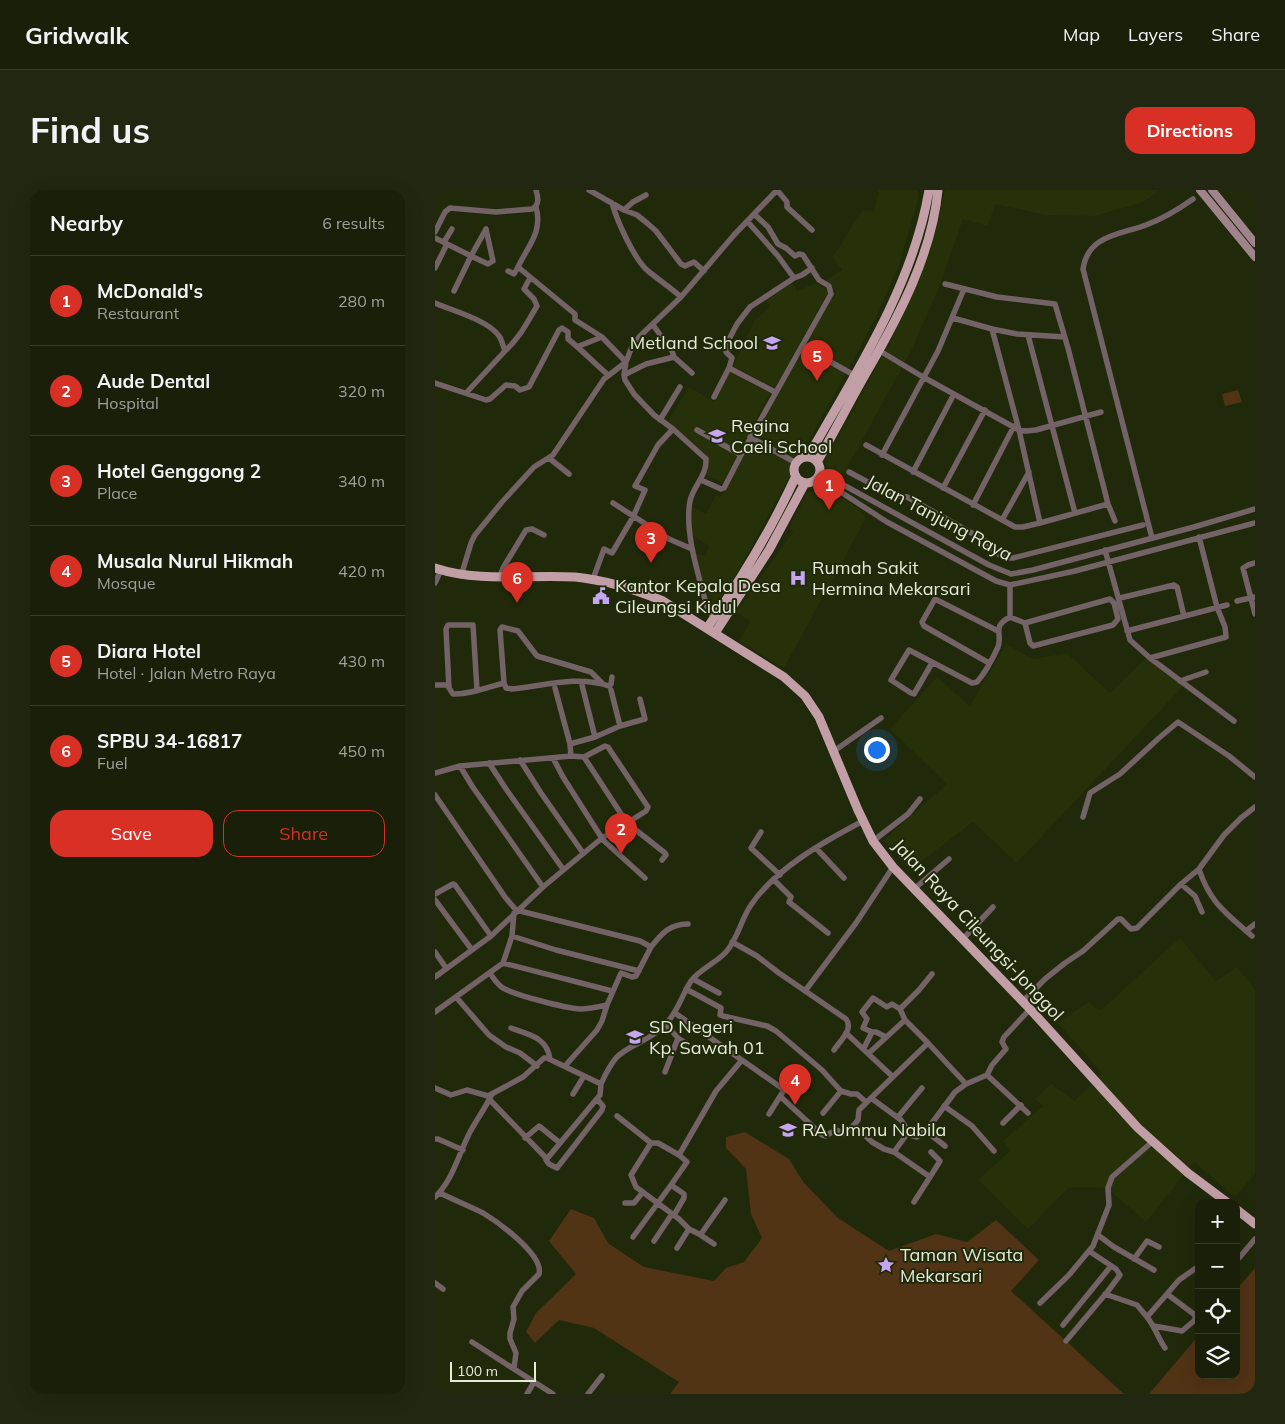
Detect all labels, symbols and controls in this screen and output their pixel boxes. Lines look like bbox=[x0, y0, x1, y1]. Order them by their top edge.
text: Gridwalk bbox=[25, 20, 129, 50]
text: Map bbox=[1063, 23, 1100, 46]
text: Layers bbox=[1128, 23, 1183, 46]
text: Share bbox=[1211, 23, 1260, 46]
button: Directions bbox=[1125, 107, 1255, 154]
text: Find us bbox=[30, 108, 150, 152]
text: Nearby bbox=[50, 210, 123, 236]
text: 6 results bbox=[322, 213, 385, 233]
text: McDonald's bbox=[97, 279, 203, 303]
text: 1 bbox=[61, 291, 71, 311]
text: 280 m bbox=[338, 291, 385, 311]
text: Restaurant bbox=[97, 303, 179, 323]
place label: Metland School bbox=[630, 331, 758, 354]
school or university icon: Metland School bbox=[762, 333, 782, 353]
pin: 5 bbox=[801, 340, 833, 381]
text: Aude Dental bbox=[97, 369, 210, 393]
text: 2 bbox=[61, 381, 71, 401]
text: 320 m bbox=[338, 381, 385, 401]
text: Hospital bbox=[97, 393, 159, 413]
place label: Regina Caeli School bbox=[731, 414, 832, 458]
school or university icon: Regina Caeli School bbox=[707, 426, 727, 446]
text: Hotel Genggong 2 bbox=[97, 459, 261, 483]
pin: 1 bbox=[813, 469, 845, 510]
street label: Jalan Tanjung Raya bbox=[862, 469, 1016, 566]
text: 3 bbox=[61, 471, 71, 491]
text: 340 m bbox=[338, 471, 385, 491]
text: Place bbox=[97, 483, 137, 503]
pin: 3 bbox=[635, 522, 667, 563]
text: Musala Nurul Hikmah bbox=[97, 549, 293, 573]
place label: Rumah Sakit Hermina Mekarsari bbox=[812, 556, 970, 600]
text: 4 bbox=[61, 561, 71, 581]
text: 420 m bbox=[338, 561, 385, 581]
pin: 6 bbox=[501, 562, 533, 603]
hospital icon: Rumah Sakit Hermina Mekarsari bbox=[788, 568, 808, 588]
text: Mosque bbox=[97, 573, 155, 593]
place label: Kantor Kepala Desa Cileungsi Kidul bbox=[615, 574, 781, 618]
public building icon: Kantor Kepala Desa Cileungsi Kidul bbox=[591, 586, 611, 606]
text: Diara Hotel bbox=[97, 639, 201, 663]
text: 5 bbox=[61, 651, 71, 671]
text: 430 m bbox=[338, 651, 385, 671]
text: Hotel · Jalan Metro Raya bbox=[97, 663, 276, 683]
text: SPBU 34-16817 bbox=[97, 729, 242, 753]
your location bbox=[864, 737, 890, 763]
text: 6 bbox=[61, 741, 71, 761]
text: 450 m bbox=[338, 741, 385, 761]
text: Fuel bbox=[97, 753, 128, 773]
button: Save bbox=[50, 810, 213, 857]
button: Share bbox=[223, 810, 385, 857]
pin: 2 bbox=[605, 813, 637, 854]
street label: Jalan Raya Cileungsi-Jonggol bbox=[888, 834, 1069, 1026]
place label: SD Negeri Kp. Sawah 01 bbox=[649, 1015, 765, 1059]
school or university icon: SD Negeri Kp. Sawah 01 bbox=[625, 1027, 645, 1047]
pin: 4 bbox=[779, 1064, 811, 1105]
place label: RA Ummu Nabila bbox=[802, 1118, 946, 1141]
school or university icon: RA Ummu Nabila bbox=[778, 1120, 798, 1140]
map controls bbox=[1195, 1199, 1240, 1379]
button: + bbox=[1195, 1199, 1240, 1244]
place label: Taman Wisata Mekarsari bbox=[900, 1243, 1023, 1287]
button: − bbox=[1195, 1244, 1240, 1289]
place icon: Taman Wisata Mekarsari bbox=[876, 1255, 896, 1275]
button: locate bbox=[1195, 1289, 1240, 1334]
button: layers bbox=[1195, 1334, 1240, 1379]
scale bar bbox=[450, 1359, 536, 1382]
text: 100 m bbox=[457, 1362, 498, 1380]

